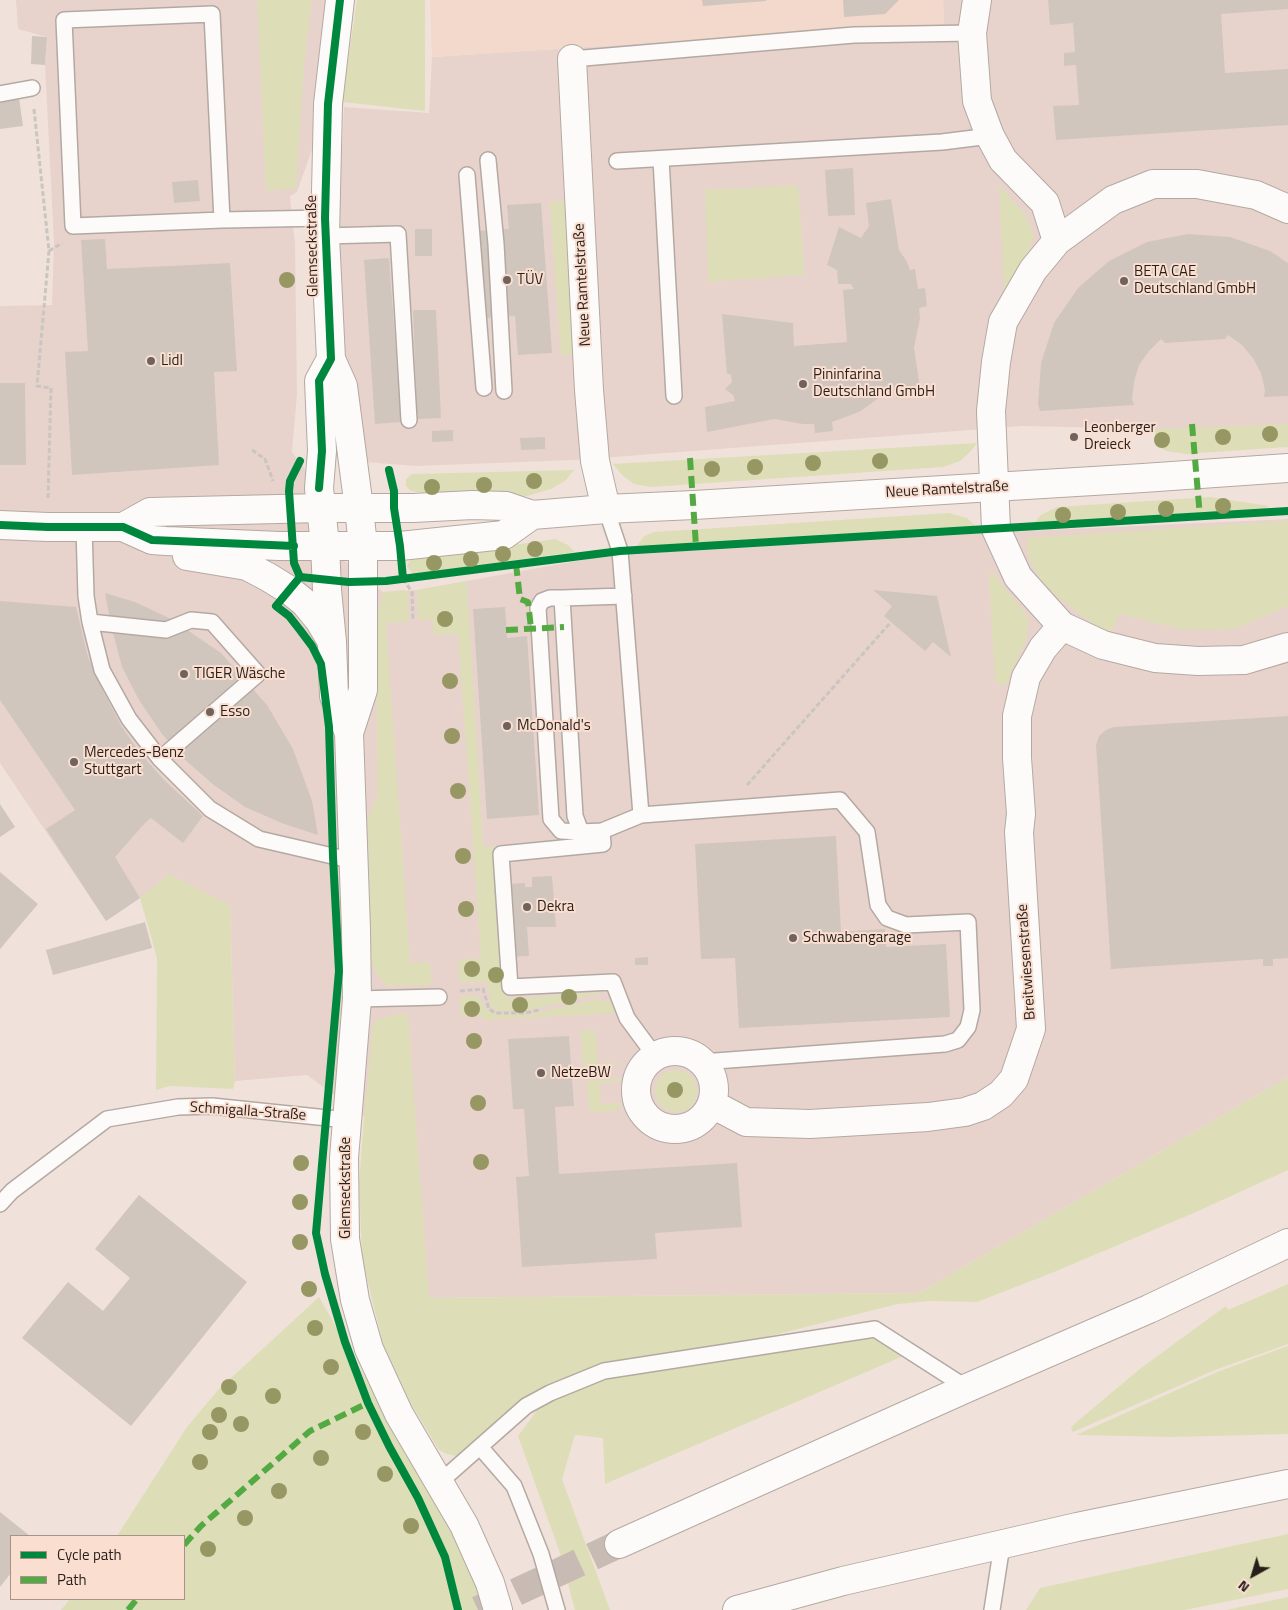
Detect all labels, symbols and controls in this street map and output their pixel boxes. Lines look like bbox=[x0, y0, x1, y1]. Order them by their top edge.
street label: Glemseckstraße bbox=[303, 195, 323, 297]
street label: Neue Ramtelstraße bbox=[571, 223, 595, 347]
place label: BETA CAE Deutschland GmbH bbox=[1134, 263, 1256, 298]
place label: TÜV bbox=[517, 271, 543, 289]
marker: TÜV bbox=[501, 274, 513, 286]
marker: BETA CAE Deutschland GmbH bbox=[1118, 275, 1130, 287]
place label: Lidl bbox=[161, 352, 183, 370]
marker: Lidl bbox=[145, 355, 157, 367]
place label: Pininfarina Deutschland GmbH bbox=[813, 366, 935, 401]
marker: Pininfarina Deutschland GmbH bbox=[797, 378, 809, 390]
place label: Leonberger Dreieck bbox=[1084, 419, 1156, 454]
marker: Leonberger Dreieck bbox=[1068, 431, 1080, 443]
street label: Neue Ramtelstraße bbox=[885, 478, 1009, 502]
place label: TIGER Wäsche bbox=[194, 665, 285, 683]
marker: TIGER Wäsche bbox=[178, 668, 190, 680]
place label: Esso bbox=[220, 703, 250, 721]
marker: Esso bbox=[204, 706, 216, 718]
place label: McDonald's bbox=[517, 717, 591, 735]
marker: McDonald's bbox=[501, 720, 513, 732]
place label: Mercedes-Benz Stuttgart bbox=[84, 744, 184, 779]
marker: Mercedes-Benz Stuttgart bbox=[68, 756, 80, 768]
place label: Dekra bbox=[537, 898, 574, 916]
marker: Dekra bbox=[521, 901, 533, 913]
street label: Breitwiesenstraße bbox=[1014, 903, 1040, 1021]
place label: Schwabengarage bbox=[803, 929, 911, 947]
marker: Schwabengarage bbox=[787, 932, 799, 944]
place label: NetzeBW bbox=[551, 1064, 611, 1082]
marker: NetzeBW bbox=[535, 1067, 547, 1079]
street label: Schmigalla-Straße bbox=[189, 1099, 307, 1125]
street label: Glemseckstraße bbox=[337, 1137, 355, 1239]
legend bbox=[10, 1535, 185, 1600]
text: Cycle path bbox=[57, 1543, 122, 1566]
north arrow bbox=[1228, 1550, 1278, 1600]
text: Path bbox=[57, 1568, 87, 1591]
text: N bbox=[1233, 1576, 1254, 1598]

